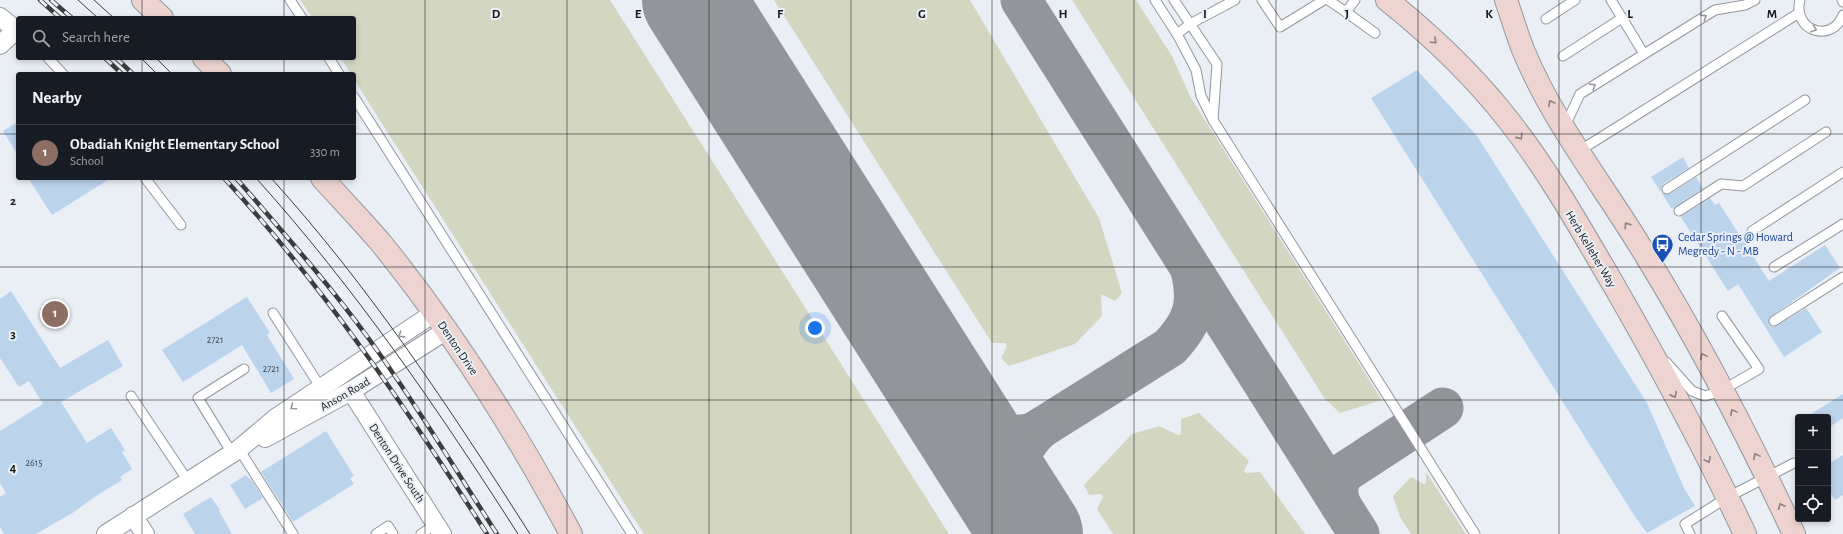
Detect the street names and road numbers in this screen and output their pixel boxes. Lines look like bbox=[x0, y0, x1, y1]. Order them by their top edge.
street label: Herb Kelleher Way bbox=[1563, 209, 1619, 290]
street label: Denton Drive bbox=[436, 319, 480, 377]
street label: Anson Road bbox=[318, 375, 372, 413]
street label: Denton Drive South bbox=[367, 421, 427, 505]

